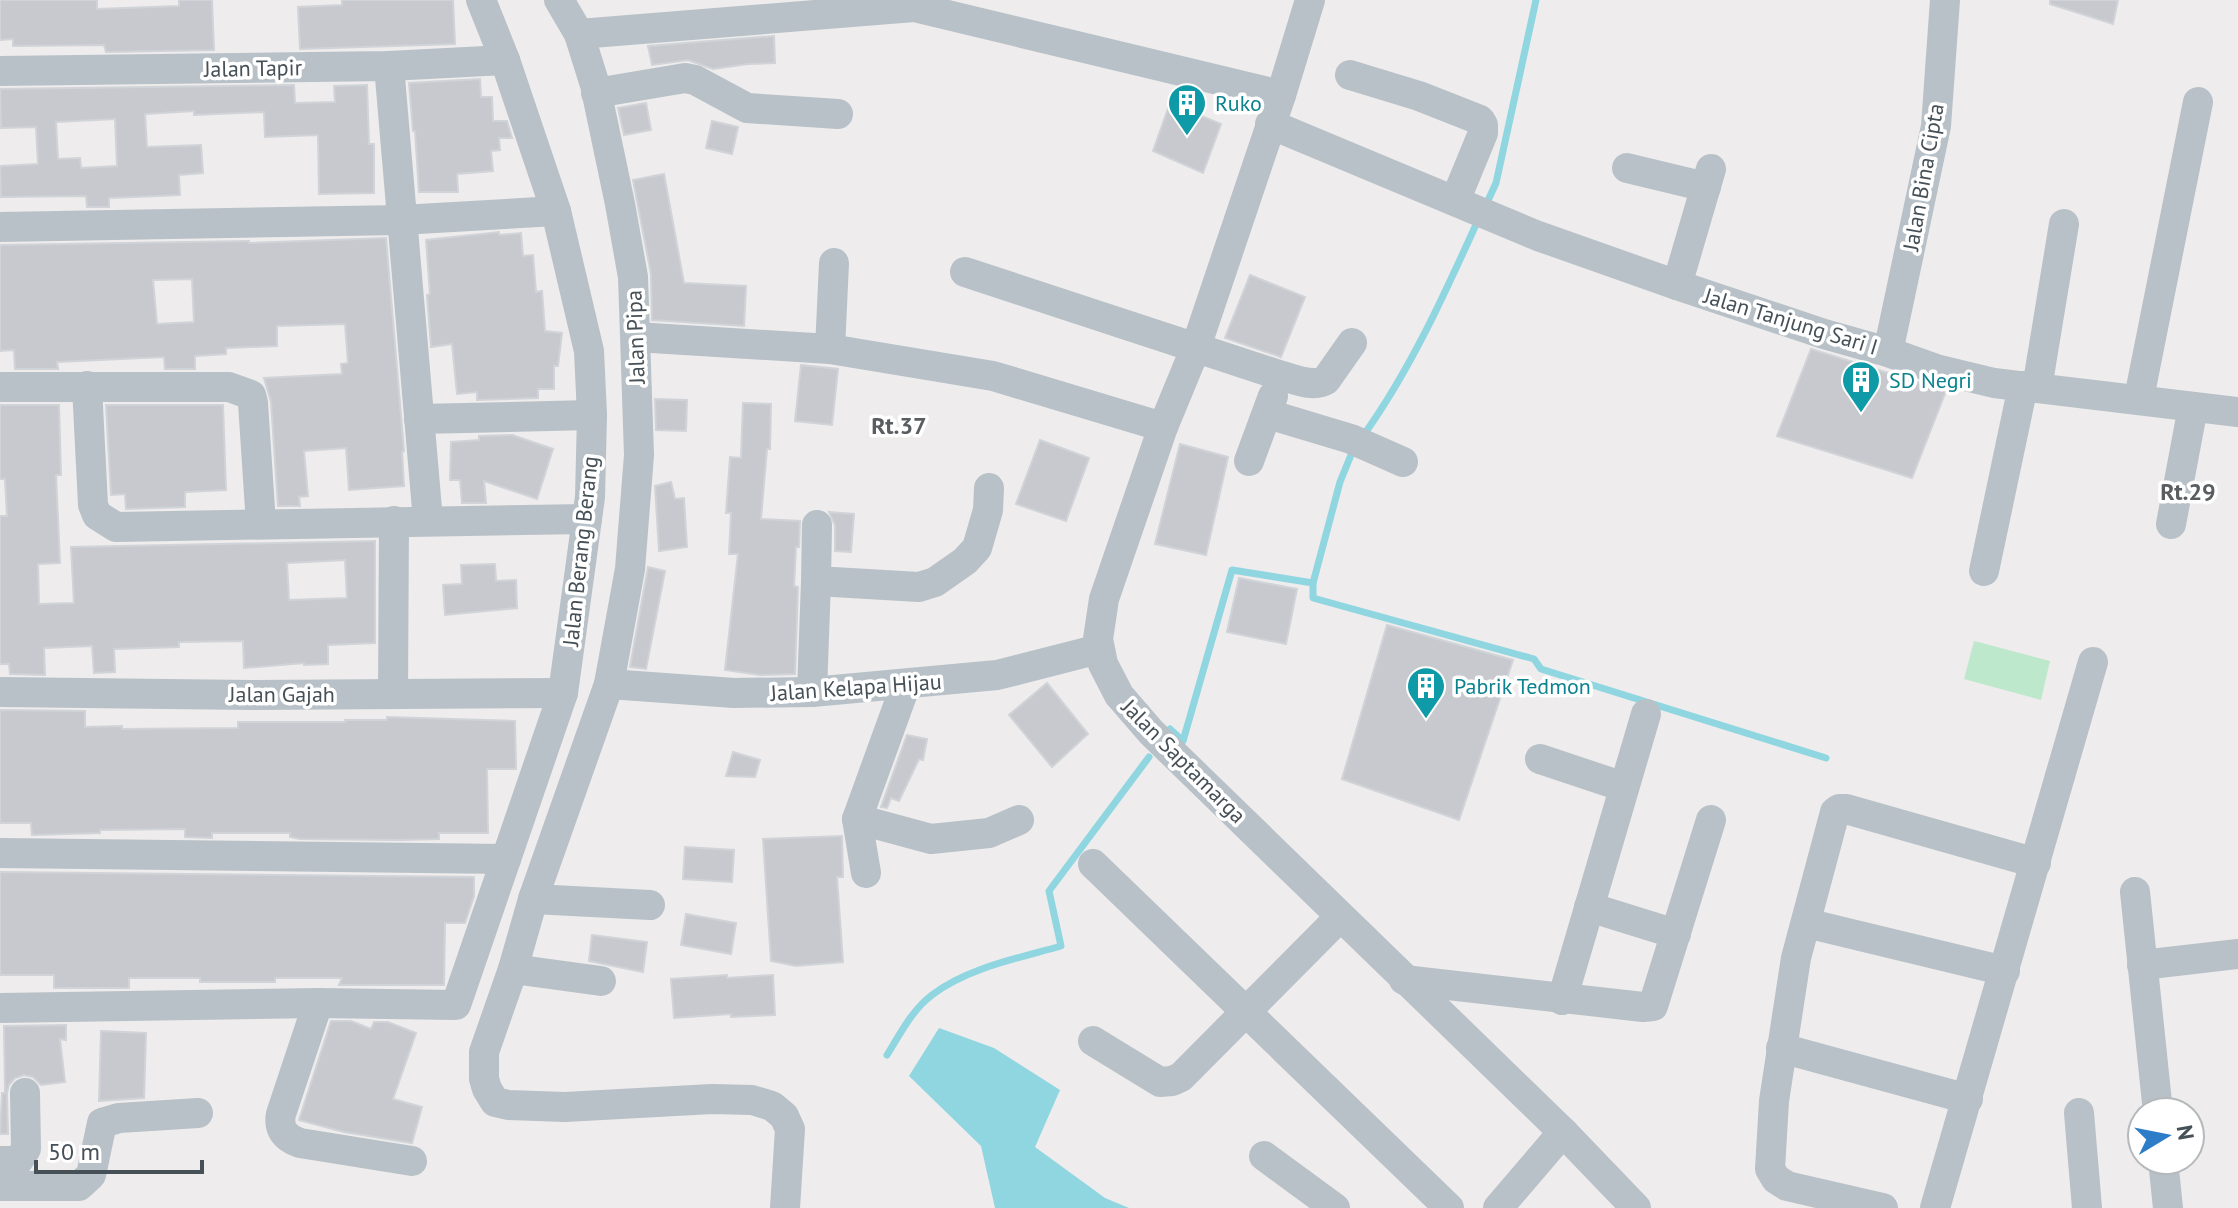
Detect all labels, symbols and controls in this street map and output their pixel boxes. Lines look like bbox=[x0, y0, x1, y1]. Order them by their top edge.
street label: Jalan Tapir bbox=[203, 53, 303, 83]
building icon: Ruko bbox=[1166, 82, 1208, 137]
place label: Ruko bbox=[1215, 89, 1262, 117]
street label: Jalan Bina Cipta bbox=[1896, 101, 1950, 254]
street label: Jalan Tanjung Sari I bbox=[1700, 281, 1881, 361]
street label: Jalan Pipa bbox=[619, 290, 651, 385]
building icon: SD Negri bbox=[1840, 359, 1882, 414]
place label: SD Negri bbox=[1889, 366, 1972, 394]
district label: Rt.37 bbox=[871, 410, 927, 441]
street label: Jalan Berang Berang bbox=[556, 455, 604, 648]
district label: Rt.29 bbox=[2160, 476, 2216, 507]
building icon: Pabrik Tedmon bbox=[1405, 665, 1447, 720]
street label: Jalan Kelapa Hijau bbox=[769, 667, 942, 707]
place label: Pabrik Tedmon bbox=[1454, 672, 1591, 700]
street label: Jalan Gajah bbox=[228, 680, 335, 708]
street label: Jalan Saptamarga bbox=[1115, 692, 1252, 829]
north arrow bbox=[2126, 1096, 2206, 1176]
text: N bbox=[2171, 1123, 2201, 1142]
scale bar bbox=[36, 1124, 202, 1174]
text: 50 m bbox=[48, 1136, 100, 1167]

